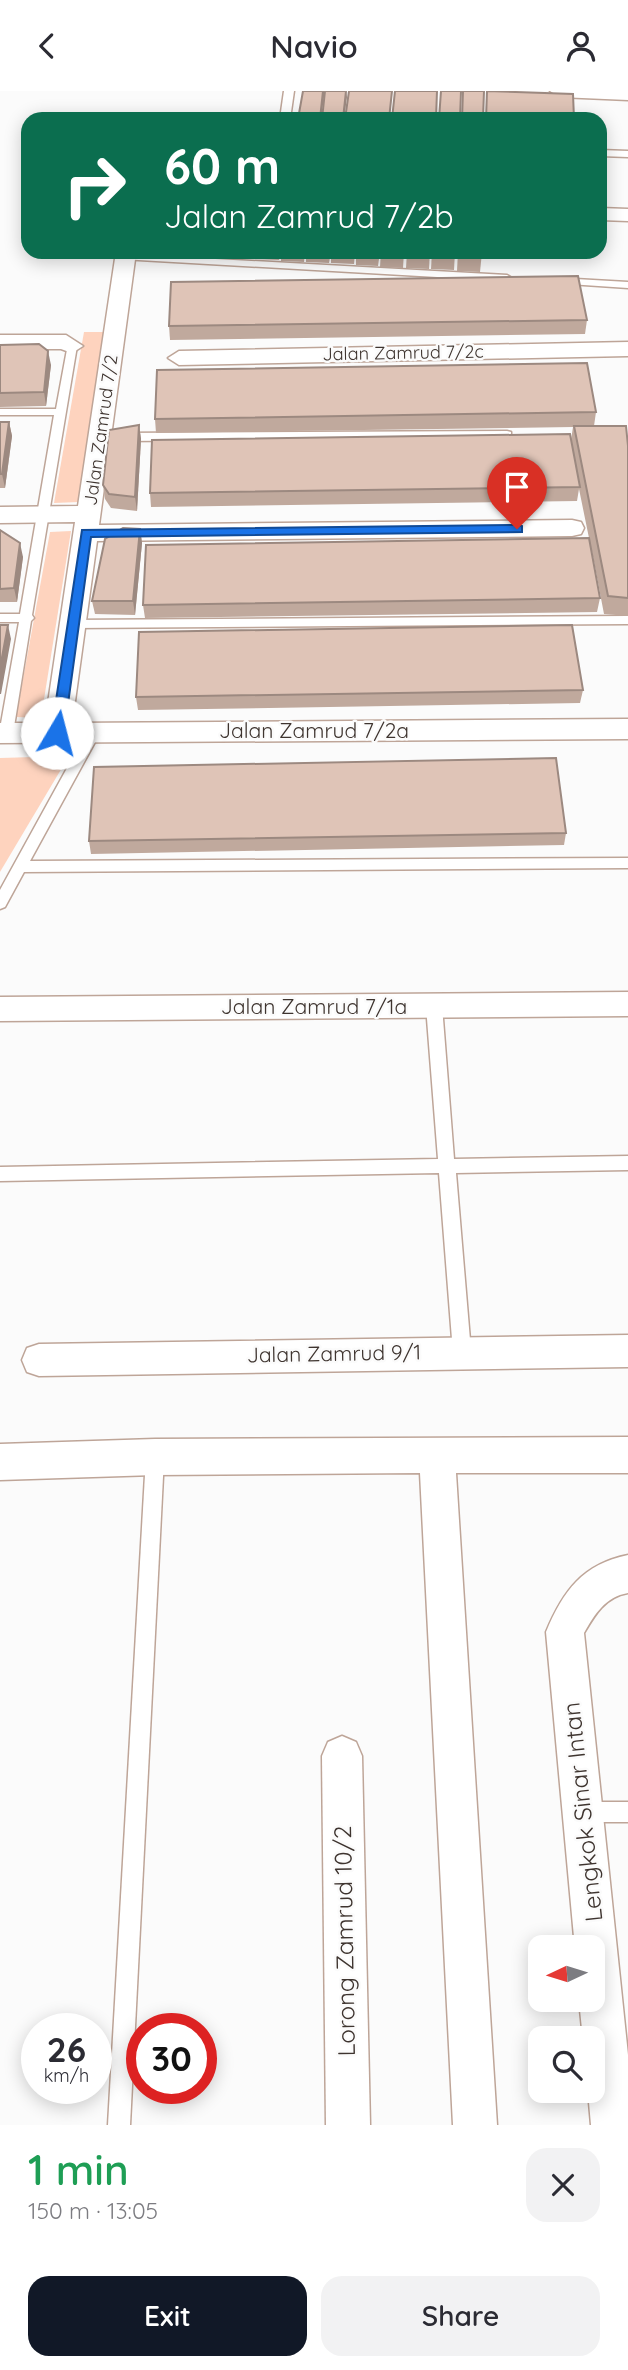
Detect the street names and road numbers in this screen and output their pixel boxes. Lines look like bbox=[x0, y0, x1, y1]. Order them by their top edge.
street label: Jalan Zamrud 7/2c bbox=[322, 340, 484, 365]
street label: Jalan Zamrud 7/2 bbox=[79, 353, 122, 507]
street label: Jalan Zamrud 7/2a bbox=[219, 717, 409, 743]
street label: Jalan Zamrud 7/1a bbox=[221, 993, 407, 1019]
street label: Jalan Zamrud 9/1 bbox=[247, 1338, 421, 1368]
street label: Lengkok Sinar Intan bbox=[556, 1701, 608, 1923]
street label: Lorong Zamrud 10/2 bbox=[327, 1825, 361, 2057]

